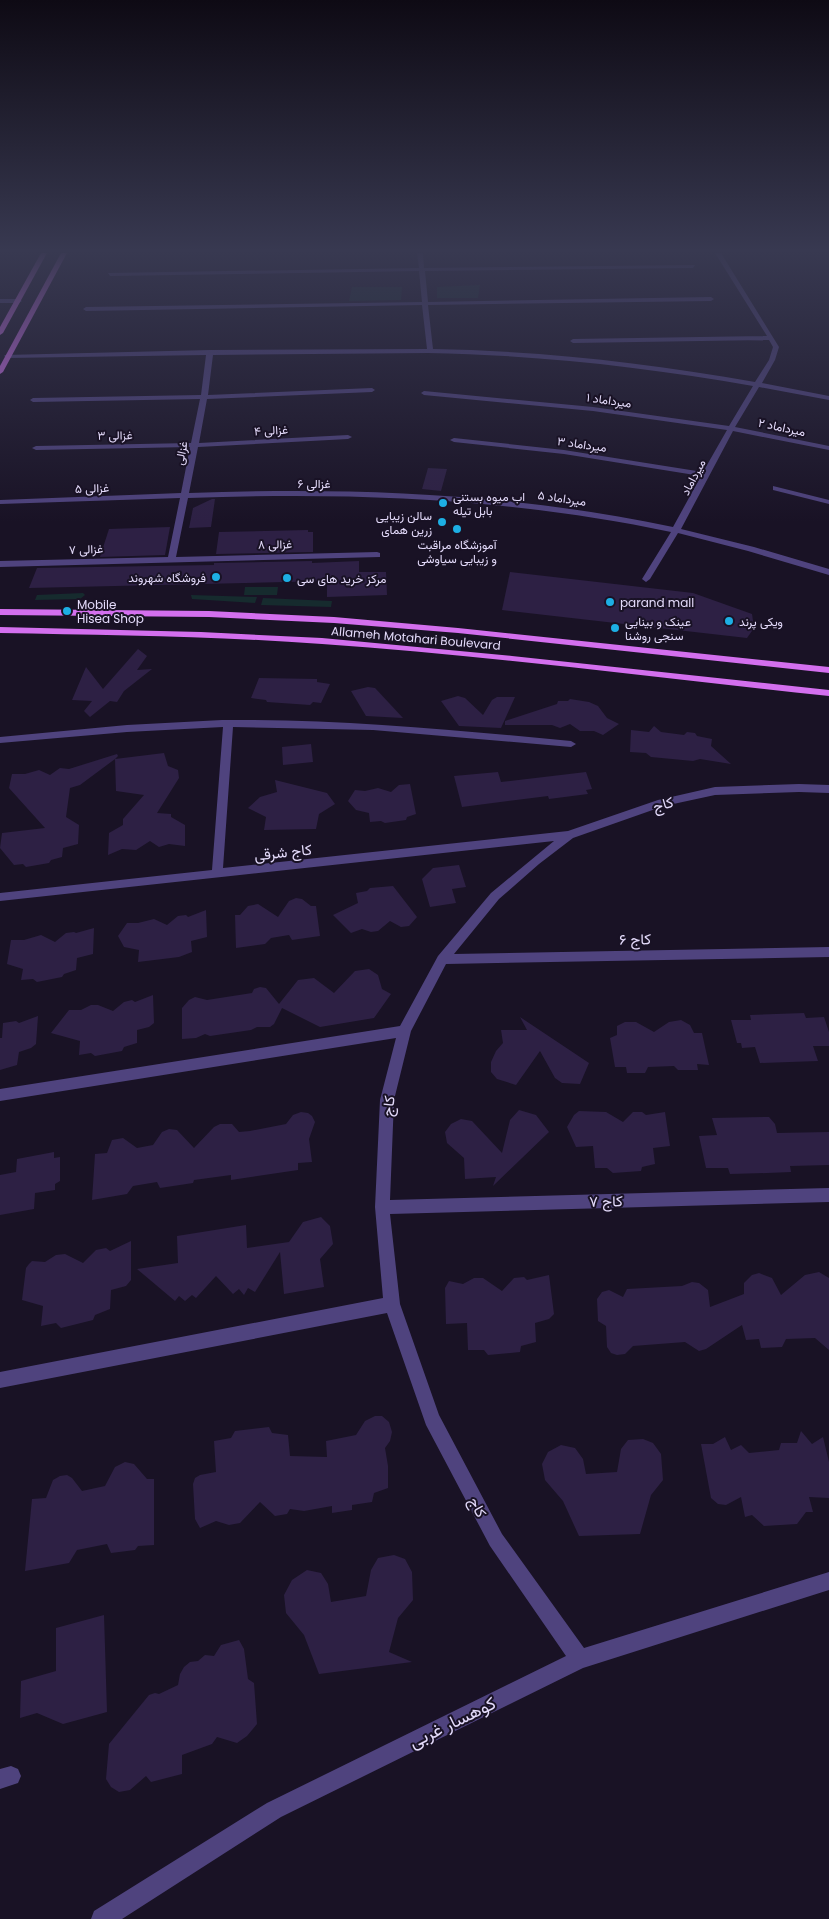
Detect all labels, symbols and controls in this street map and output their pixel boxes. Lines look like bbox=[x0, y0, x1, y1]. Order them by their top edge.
street label: میرداماد ۱ bbox=[585, 388, 633, 412]
street label: میرداماد ۲ bbox=[757, 414, 807, 440]
street label: غزالی ۴ bbox=[253, 421, 289, 439]
street label: غزالی ۳ bbox=[97, 426, 133, 444]
street label: میرداماد ۳ bbox=[556, 432, 608, 456]
street label: غزالی bbox=[170, 440, 192, 466]
street label: میرداماد bbox=[676, 456, 710, 498]
street label: غزالی ۶ bbox=[297, 475, 331, 492]
street label: غزالی ۵ bbox=[75, 479, 109, 497]
street label: میرداماد ۵ bbox=[537, 486, 587, 510]
place label: اب میوه بستنی بابل تیله bbox=[453, 488, 525, 519]
marker: اب میوه بستنی بابل تیله bbox=[437, 497, 449, 509]
place label: سالن زیبایی زرین همای bbox=[376, 507, 432, 538]
marker: سالن زیبایی زرین همای bbox=[436, 516, 448, 528]
marker: آموزشگاه مراقبت و زیبایی سیاوشی bbox=[451, 523, 463, 535]
street label: غزالی ۸ bbox=[258, 535, 292, 553]
place label: آموزشگاه مراقبت و زیبایی سیاوشی bbox=[417, 536, 498, 567]
street label: غزالی ۷ bbox=[69, 540, 103, 558]
place label: فروشگاه شهروند bbox=[128, 569, 206, 586]
place label: مرکز خرید های سی bbox=[297, 570, 386, 587]
marker: فروشگاه شهروند bbox=[210, 571, 222, 583]
marker: مرکز خرید های سی bbox=[281, 572, 293, 584]
place label: parand mall bbox=[620, 594, 694, 611]
place label: Mobile Hisea Shop bbox=[77, 596, 144, 627]
marker: parand mall bbox=[604, 596, 616, 608]
marker: Mobile Hisea Shop bbox=[61, 605, 73, 617]
place label: عینک و بینایی سنجی روشنا bbox=[625, 613, 691, 644]
place label: ویکی پرند bbox=[739, 613, 783, 630]
marker: ویکی پرند bbox=[723, 615, 735, 627]
street label: Allameh Motahari Boulevard bbox=[330, 622, 502, 654]
marker: عینک و بینایی سنجی روشنا bbox=[609, 622, 621, 634]
street label: کاج bbox=[650, 791, 676, 818]
street label: کاج شرقی bbox=[253, 839, 313, 866]
street label: کاج ۶ bbox=[619, 928, 652, 951]
street label: کاج bbox=[376, 1094, 401, 1118]
street label: کاج ۷ bbox=[589, 1190, 623, 1213]
street label: کاج bbox=[463, 1493, 492, 1522]
street label: کوهسار غربی bbox=[404, 1690, 500, 1754]

